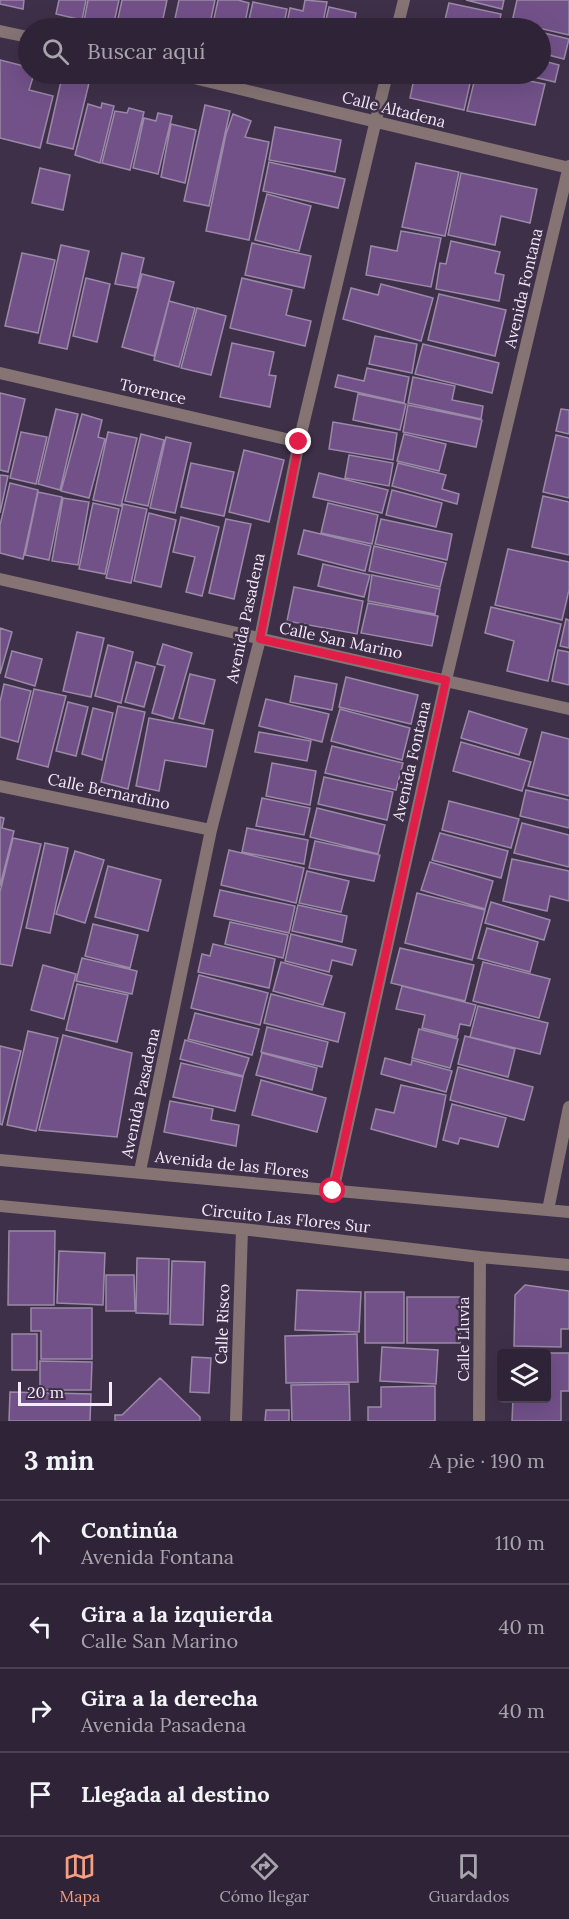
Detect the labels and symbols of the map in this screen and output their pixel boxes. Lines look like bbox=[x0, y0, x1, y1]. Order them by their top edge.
street label: Calle Altadena bbox=[340, 86, 448, 132]
street label: Avenida Fontana bbox=[499, 226, 547, 351]
street label: Torrence bbox=[118, 374, 189, 408]
route end bbox=[285, 428, 311, 454]
street label: Avenida Pasadena bbox=[221, 551, 269, 686]
street label: Calle San Marino bbox=[277, 617, 405, 663]
street label: Avenida Fontana bbox=[387, 699, 435, 824]
street label: Calle Bernardino bbox=[46, 768, 172, 814]
street label: Avenida Pasadena bbox=[116, 1026, 164, 1161]
street label: Avenida de las Flores bbox=[153, 1146, 310, 1182]
route start bbox=[319, 1177, 345, 1203]
street label: Circuito Las Flores Sur bbox=[201, 1199, 371, 1237]
street label: Calle Risco bbox=[211, 1283, 233, 1365]
street label: Calle Lluvia bbox=[453, 1297, 473, 1381]
scale bar bbox=[18, 1379, 112, 1406]

